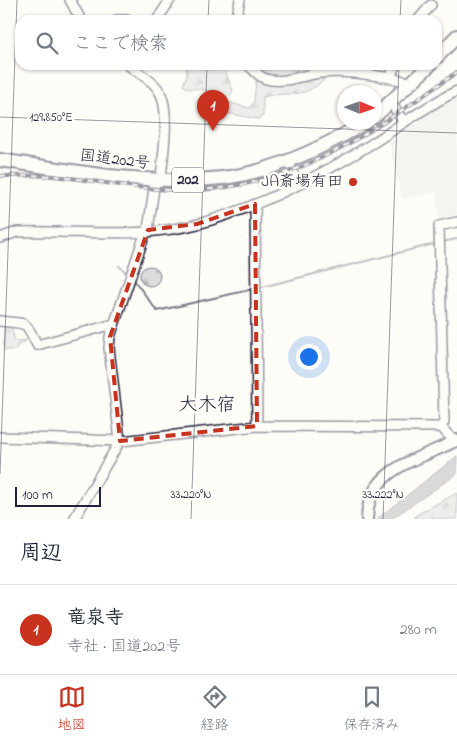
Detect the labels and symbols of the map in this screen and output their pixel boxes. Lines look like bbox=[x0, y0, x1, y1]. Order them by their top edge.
north arrow bbox=[337, 85, 382, 130]
pin: 1 bbox=[197, 90, 229, 131]
text: 129.850°E bbox=[30, 109, 72, 127]
street label: 国道202号 bbox=[78, 144, 152, 176]
road number: 202 bbox=[172, 168, 204, 192]
place label: JA斎場有田 bbox=[261, 170, 343, 194]
marker: JA斎場有田 bbox=[347, 176, 359, 188]
your location bbox=[296, 344, 322, 370]
district label: 大木宿 bbox=[178, 392, 236, 419]
scale bar bbox=[15, 484, 101, 507]
text: 33.220°N bbox=[171, 486, 211, 504]
text: 33.222°N bbox=[362, 486, 404, 504]

